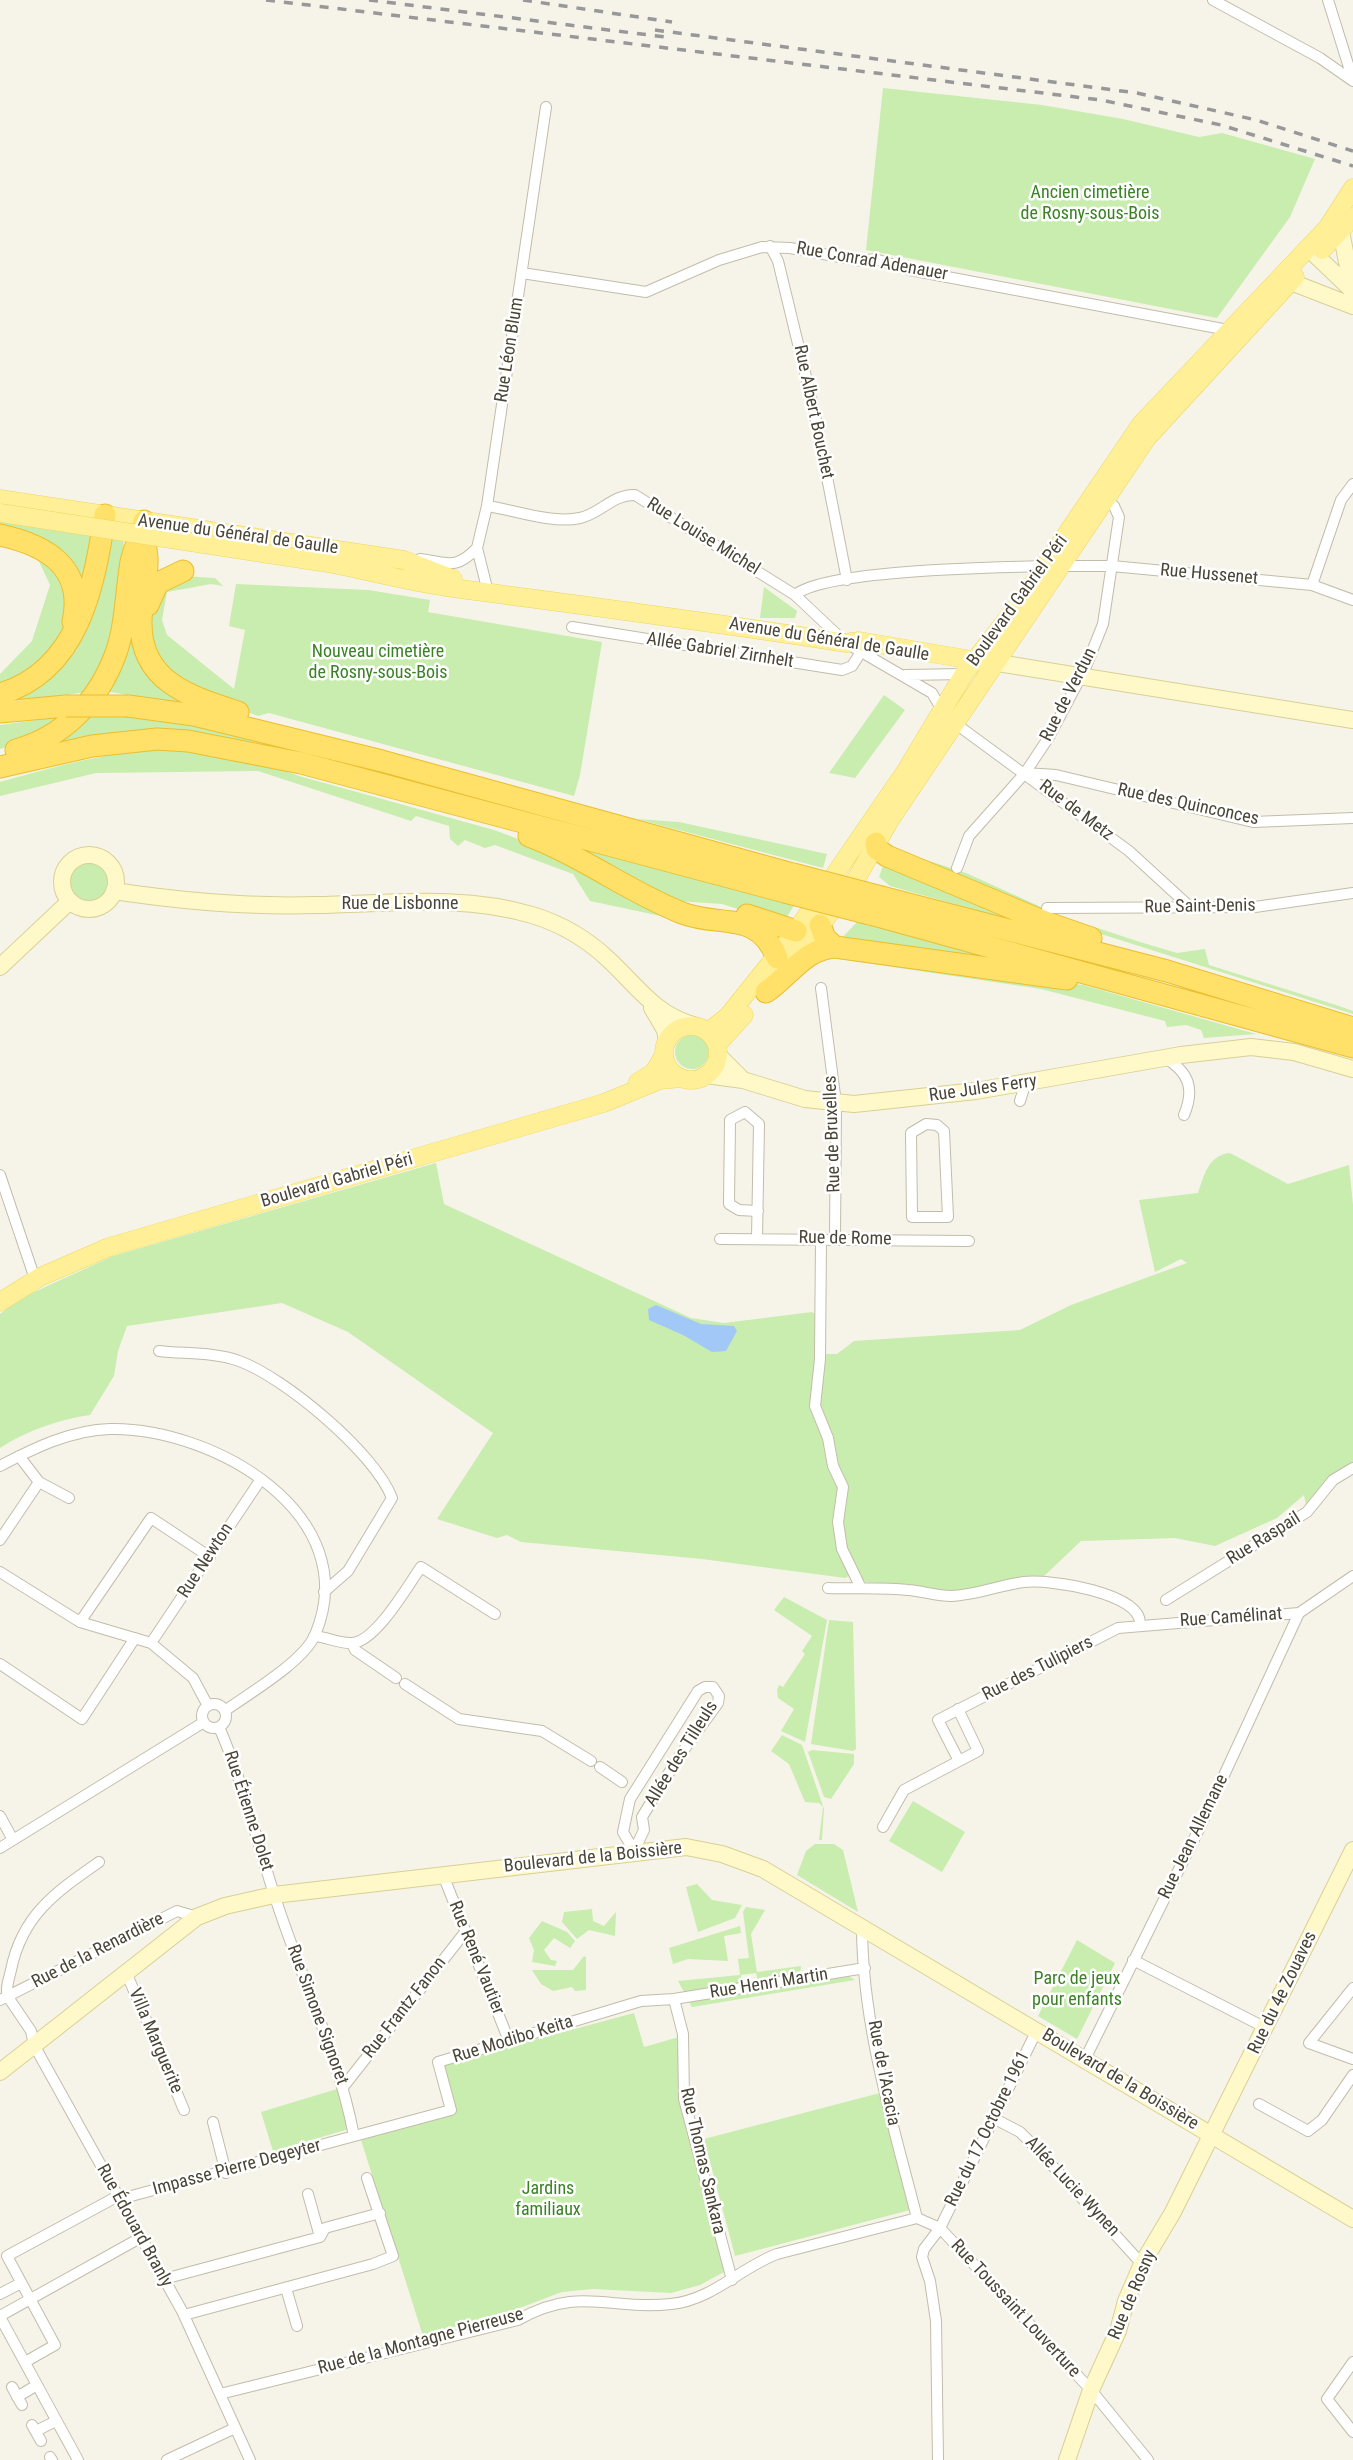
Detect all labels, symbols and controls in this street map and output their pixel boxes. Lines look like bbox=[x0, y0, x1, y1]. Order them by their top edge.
park label: Ancien cimetière de Rosny-sous-Bois bbox=[1021, 182, 1159, 224]
street label: Rue Conrad Adenauer bbox=[795, 238, 949, 286]
street label: Rue Léon Blum bbox=[491, 296, 529, 404]
street label: Rue Albert Bouchet bbox=[788, 343, 838, 481]
street label: Rue Louise Michel bbox=[642, 494, 764, 580]
street label: Avenue du Général de Gaulle bbox=[136, 510, 340, 560]
street label: Boulevard Gabriel Péri bbox=[963, 531, 1073, 671]
street label: Rue Hussenet bbox=[1159, 560, 1259, 590]
street label: Avenue du Général de Gaulle bbox=[727, 614, 931, 666]
street label: Allée Gabriel Zirnhelt bbox=[645, 629, 795, 673]
park label: Nouveau cimetière de Rosny-sous-Bois bbox=[309, 641, 447, 684]
street label: Rue de Verdun bbox=[1036, 645, 1102, 745]
street label: Rue de Metz bbox=[1035, 776, 1117, 846]
street label: Rue des Quinconces bbox=[1115, 779, 1261, 831]
street label: Rue de Lisbonne bbox=[341, 893, 459, 915]
street label: Rue Saint-Denis bbox=[1144, 895, 1256, 919]
street label: Rue Jules Ferry bbox=[928, 1071, 1038, 1107]
street label: Rue de Bruxelles bbox=[820, 1075, 846, 1193]
street label: Boulevard Gabriel Péri bbox=[259, 1149, 415, 1213]
street label: Rue de Rome bbox=[798, 1227, 892, 1251]
street label: Rue Raspail bbox=[1223, 1508, 1305, 1570]
street label: Rue Newton bbox=[174, 1519, 238, 1603]
street label: Rue Camélinat bbox=[1179, 1604, 1283, 1632]
street label: Rue des Tulipiers bbox=[979, 1632, 1097, 1706]
street label: Allée des Tilleuls bbox=[641, 1697, 723, 1811]
street label: Rue Étienne Dolet bbox=[218, 1748, 278, 1874]
street label: Rue Jean Allemane bbox=[1155, 1771, 1233, 1903]
street label: Boulevard de la Boissière bbox=[503, 1838, 683, 1878]
street label: Rue René Vautier bbox=[443, 1898, 509, 2018]
street label: Rue de la Renardière bbox=[28, 1908, 168, 1994]
street label: Rue du 4e Zouaves bbox=[1244, 1928, 1322, 2058]
street label: Rue Simone Signoret bbox=[282, 1942, 352, 2088]
street label: Rue Frantz Fanon bbox=[359, 1953, 451, 2063]
street label: Rue Henri Martin bbox=[708, 1964, 830, 2004]
park label: Parc de jeux pour enfants bbox=[1032, 1968, 1122, 2010]
street label: Villa Marguerite bbox=[123, 1985, 187, 2097]
street label: Rue Modibo Keita bbox=[450, 2011, 576, 2069]
street label: Rue de l'Acacia bbox=[862, 2018, 904, 2128]
street label: Boulevard de la Boissière bbox=[1038, 2025, 1202, 2135]
street label: Rue du 17 Octobre 1961 bbox=[941, 2048, 1035, 2210]
street label: Rue Thomas Sankara bbox=[675, 2086, 729, 2236]
street label: Allée Lucie Wynen bbox=[1020, 2133, 1124, 2241]
street label: Impasse Pierre Degeyter bbox=[151, 2135, 323, 2201]
street label: Rue Édouard Branly bbox=[91, 2161, 177, 2291]
park label: Jardins familiaux bbox=[515, 2178, 581, 2220]
street label: Rue Toussaint Louverture bbox=[946, 2236, 1084, 2382]
street label: Rue de Rosny bbox=[1104, 2247, 1162, 2343]
street label: Rue de la Montagne Pierreuse bbox=[316, 2304, 526, 2380]

